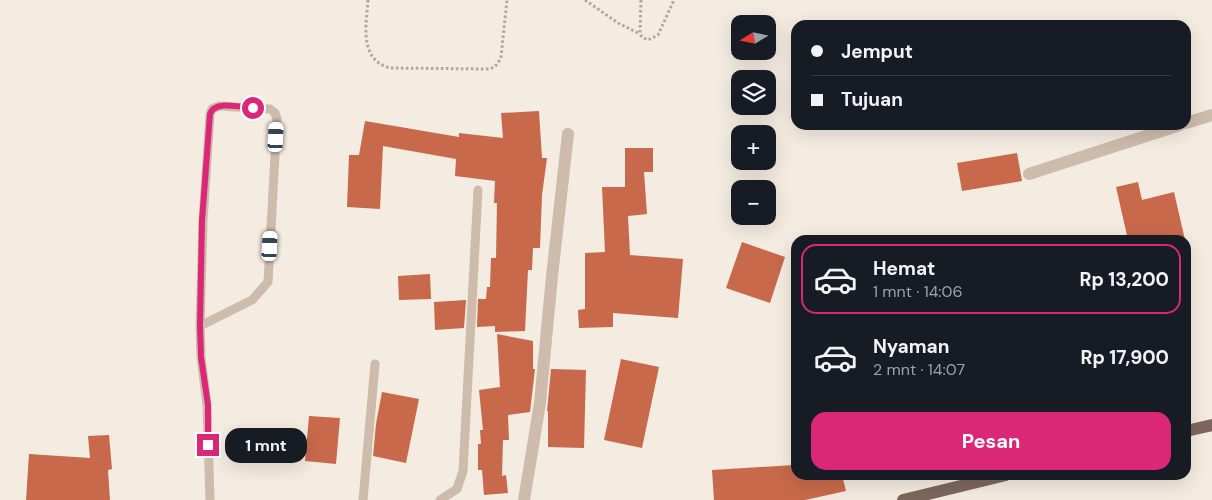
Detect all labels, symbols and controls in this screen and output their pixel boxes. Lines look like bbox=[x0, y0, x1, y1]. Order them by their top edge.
north arrow bbox=[731, 15, 776, 60]
map controls bbox=[731, 15, 776, 225]
text: Jemput bbox=[841, 39, 913, 64]
button: layers bbox=[731, 70, 776, 115]
text: Tujuan bbox=[841, 87, 903, 112]
route start bbox=[242, 97, 264, 119]
car bbox=[267, 122, 284, 152]
button: + bbox=[731, 125, 776, 170]
button: − bbox=[731, 180, 776, 225]
car bbox=[261, 231, 278, 261]
text: Hemat bbox=[873, 256, 935, 281]
icon: car bbox=[813, 257, 858, 302]
text: Rp 13,200 bbox=[1079, 267, 1169, 292]
text: 1 mnt · 14:06 bbox=[873, 281, 963, 302]
text: Nyaman bbox=[873, 334, 949, 359]
icon: car bbox=[813, 335, 858, 380]
text: Rp 17,900 bbox=[1080, 345, 1169, 370]
text: 2 mnt · 14:07 bbox=[873, 359, 965, 380]
button: Pesan bbox=[811, 412, 1171, 470]
callout: 1 mnt bbox=[226, 428, 308, 462]
route end bbox=[197, 434, 219, 456]
text: 1 mnt bbox=[245, 435, 287, 456]

